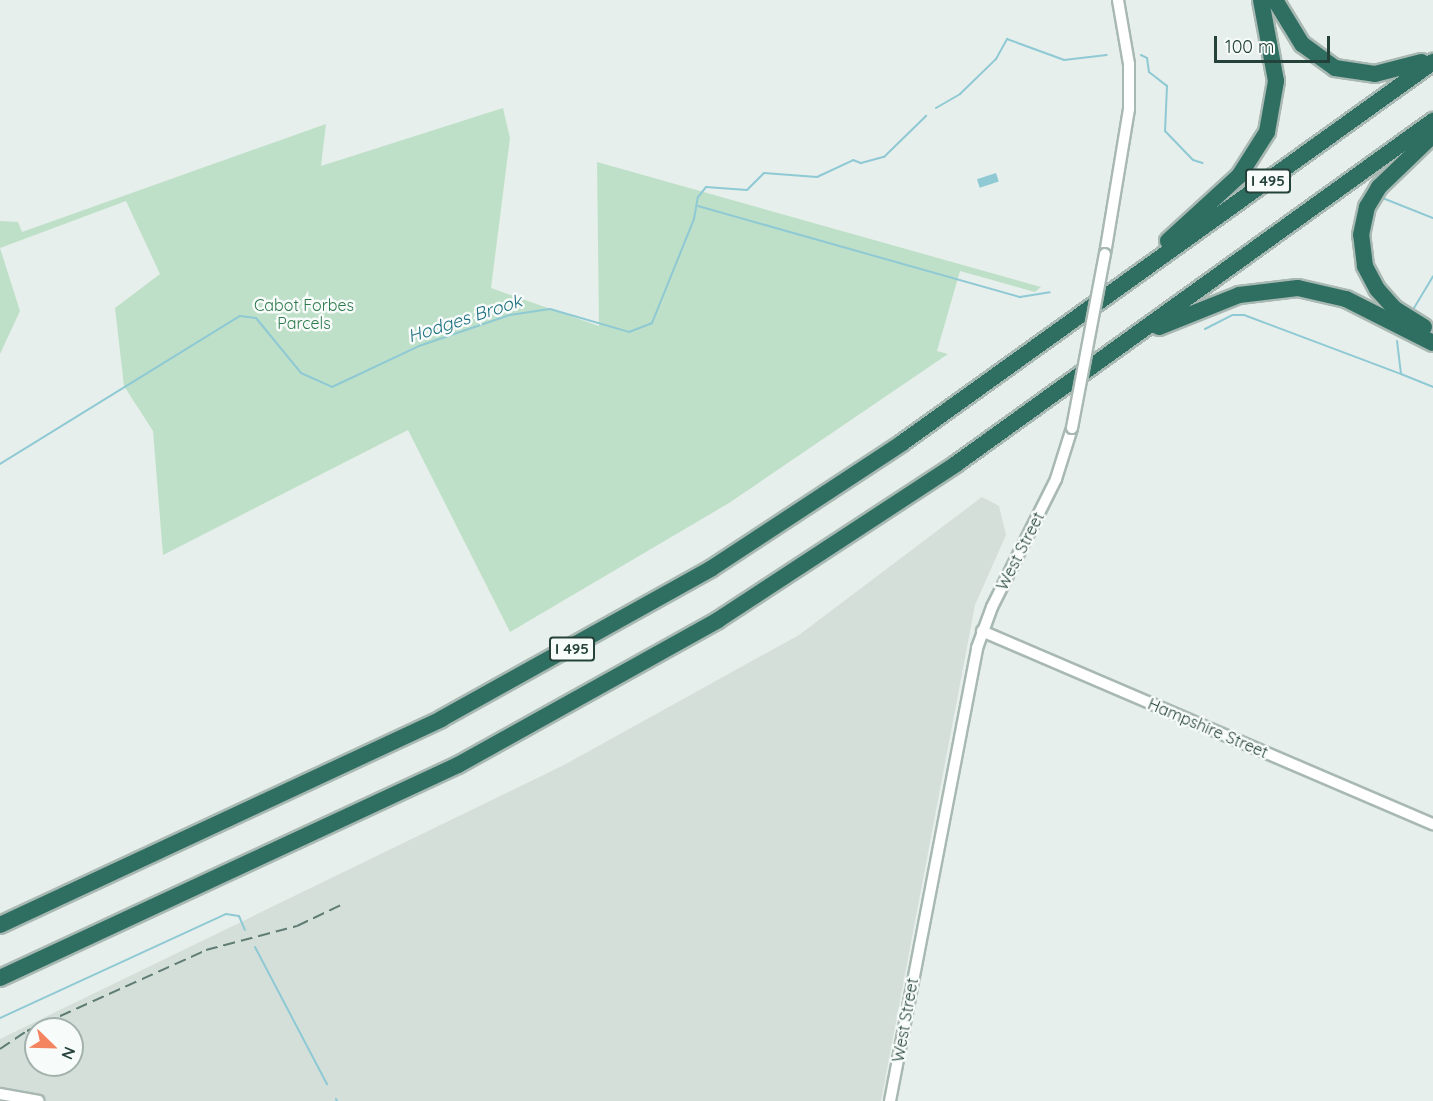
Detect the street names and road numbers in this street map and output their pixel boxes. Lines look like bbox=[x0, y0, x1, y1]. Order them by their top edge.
road number: I 495 bbox=[1244, 169, 1292, 193]
street label: West Street bbox=[992, 509, 1048, 593]
road number: I 495 bbox=[548, 637, 596, 661]
street label: Hampshire Street bbox=[1145, 694, 1271, 762]
street label: West Street bbox=[888, 976, 922, 1064]

